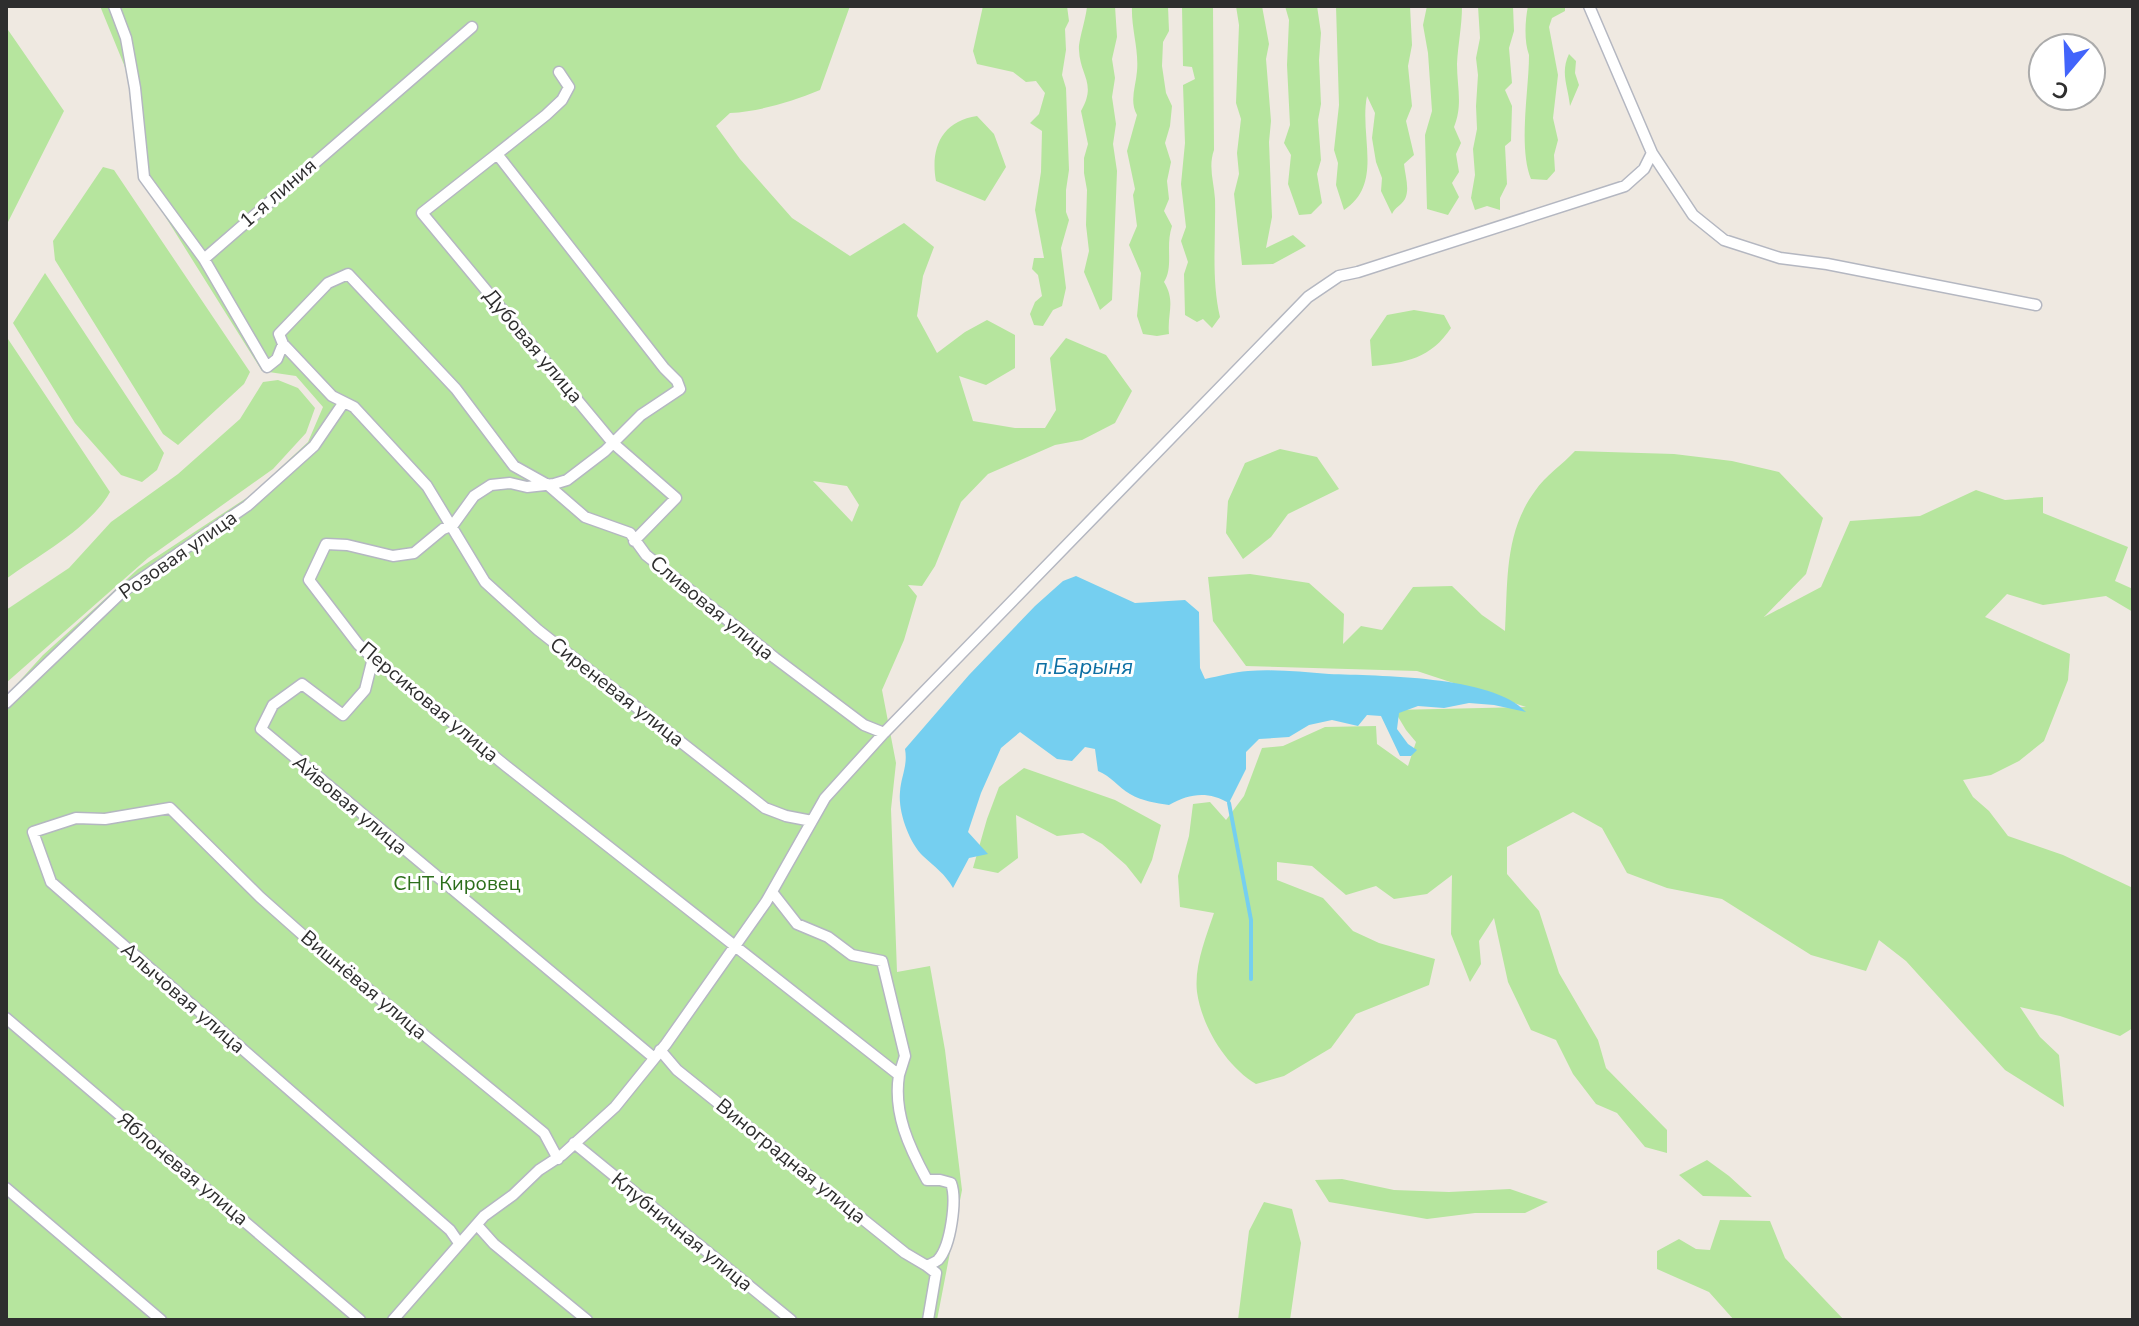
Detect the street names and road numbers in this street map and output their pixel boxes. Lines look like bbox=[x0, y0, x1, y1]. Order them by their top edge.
street label: 1-я линия bbox=[234, 152, 322, 234]
street label: Дубовая улица bbox=[477, 283, 589, 409]
street label: Розовая улица bbox=[114, 504, 242, 606]
street label: Сливовая улица bbox=[644, 550, 780, 666]
street label: Сиреневая улица bbox=[544, 631, 690, 753]
street label: Персиковая улица bbox=[354, 636, 504, 768]
street label: Айвовая улица bbox=[287, 749, 413, 861]
street label: Вишнёвая улица bbox=[295, 924, 433, 1046]
street label: Алычовая улица bbox=[115, 936, 251, 1060]
street label: Виноградная улица bbox=[710, 1092, 872, 1230]
street label: Яблоневая улица bbox=[112, 1106, 254, 1232]
street label: Клубничная улица bbox=[606, 1167, 758, 1297]

